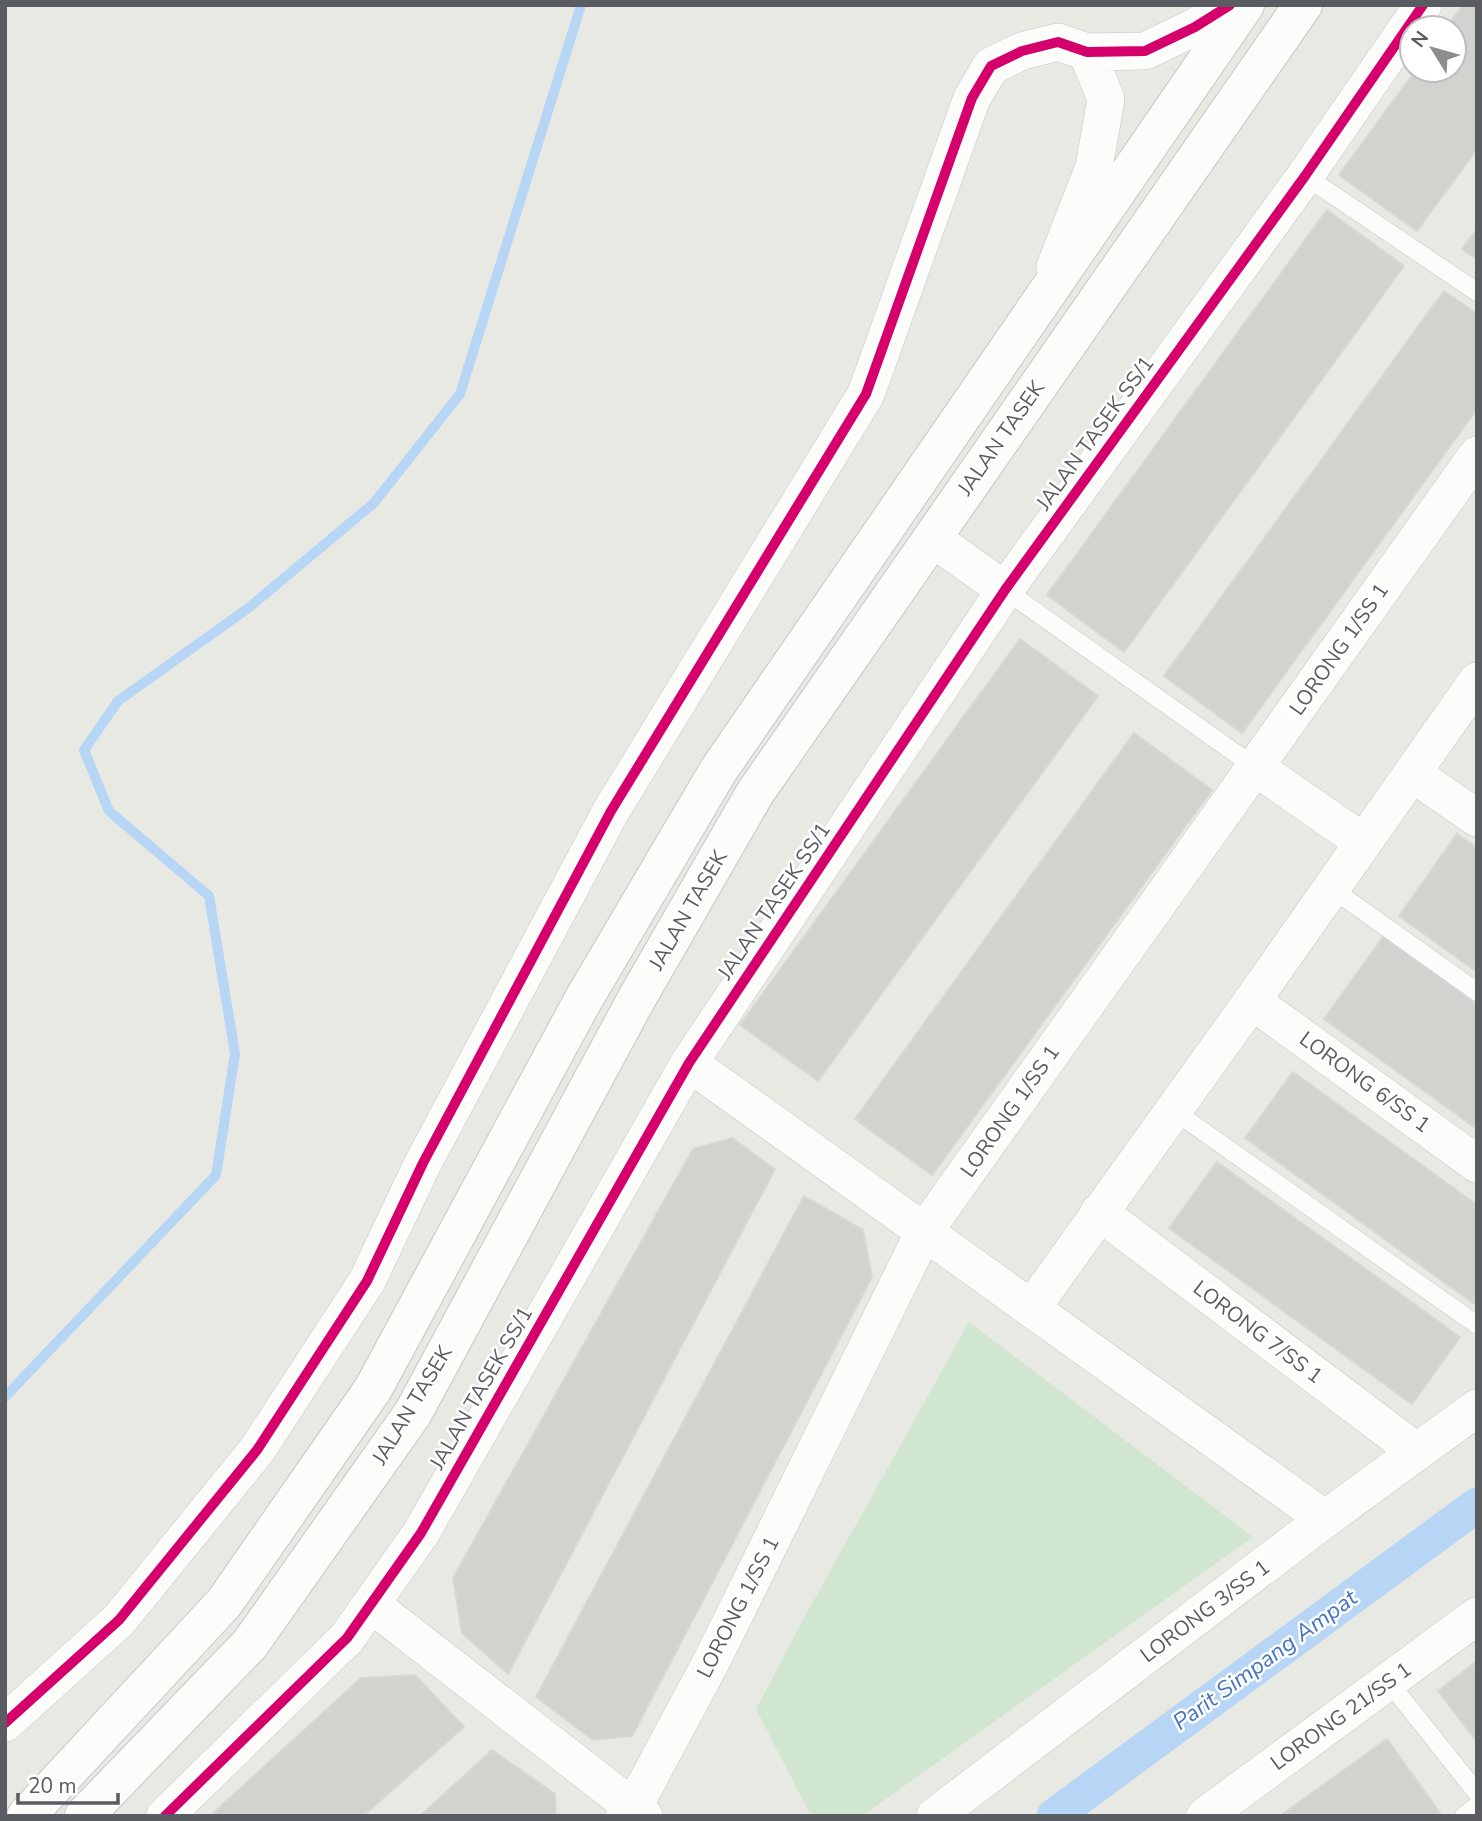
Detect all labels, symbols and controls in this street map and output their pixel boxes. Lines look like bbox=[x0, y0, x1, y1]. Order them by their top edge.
north arrow bbox=[1398, 14, 1468, 84]
text: N bbox=[1406, 26, 1435, 53]
street label: JALAN TASEK SS/1 bbox=[1029, 350, 1160, 516]
street label: JALAN TASEK bbox=[951, 374, 1051, 502]
street label: LORONG 1/SS 1 bbox=[1283, 577, 1395, 721]
street label: JALAN TASEK SS/1 bbox=[710, 817, 837, 986]
street label: JALAN TASEK bbox=[642, 844, 734, 976]
street label: LORONG 6/SS 1 bbox=[1294, 1025, 1436, 1139]
street label: LORONG 1/SS 1 bbox=[954, 1039, 1066, 1183]
street label: LORONG 7/SS 1 bbox=[1188, 1274, 1328, 1390]
street label: JALAN TASEK SS/1 bbox=[422, 1301, 539, 1475]
street label: JALAN TASEK bbox=[365, 1340, 459, 1470]
street label: LORONG 1/SS 1 bbox=[690, 1531, 786, 1683]
street label: LORONG 3/SS 1 bbox=[1135, 1553, 1275, 1669]
water label: Parit Simpang Ampat bbox=[1166, 1582, 1364, 1738]
street label: LORONG 21/SS 1 bbox=[1265, 1655, 1417, 1777]
scale bar bbox=[18, 1762, 117, 1806]
text: 20 m bbox=[28, 1772, 77, 1800]

